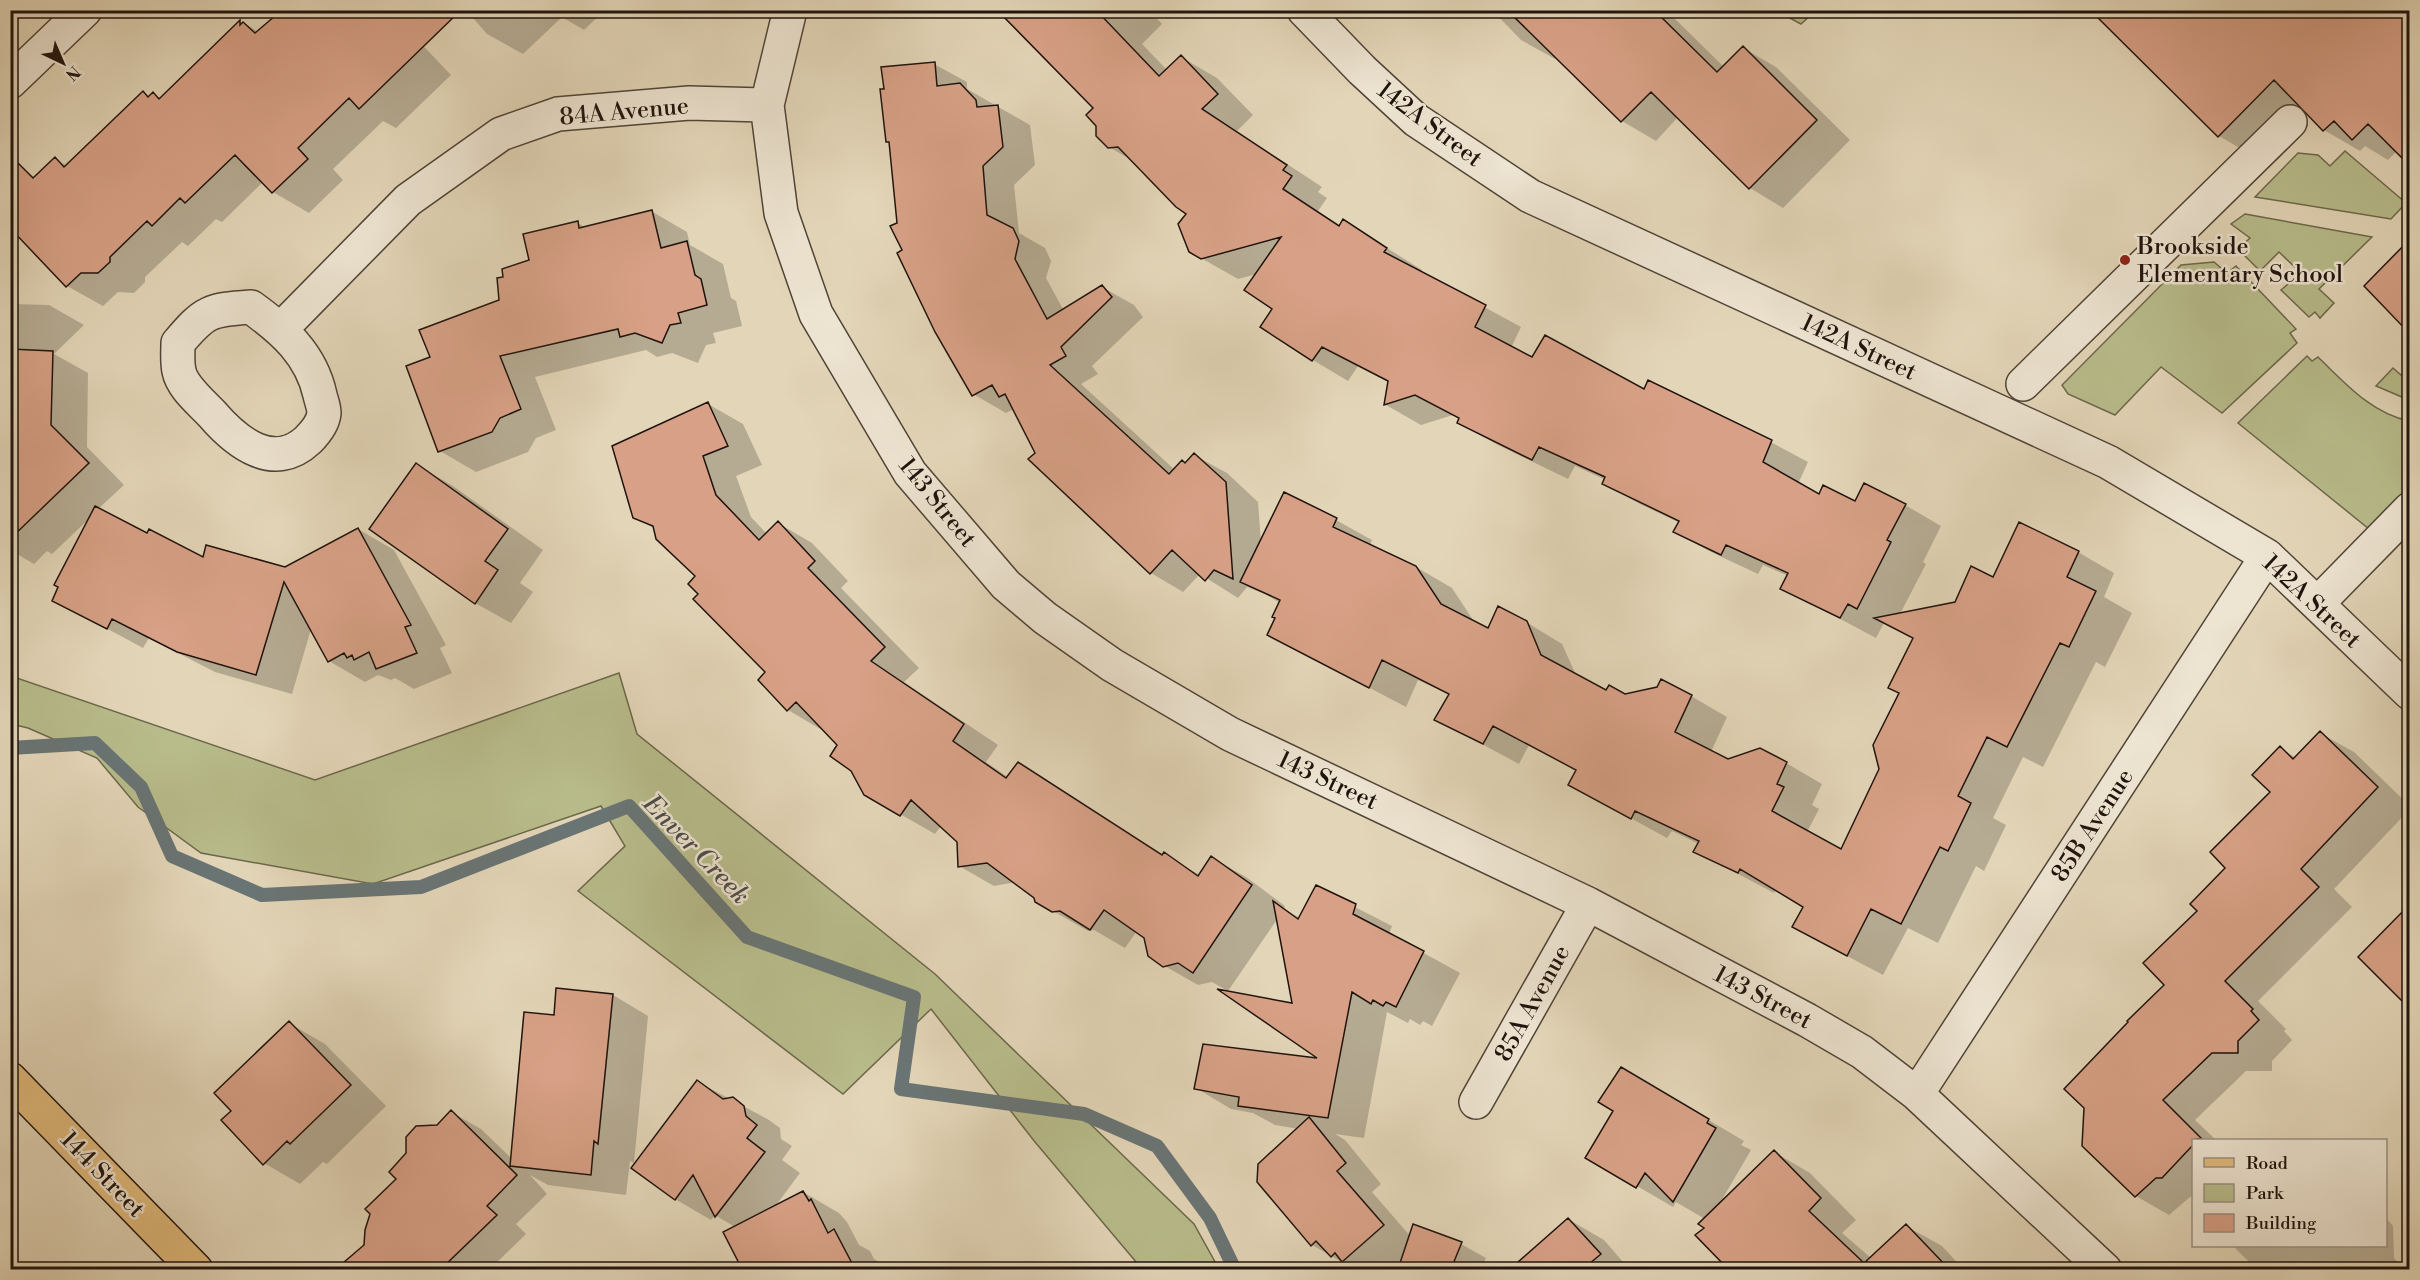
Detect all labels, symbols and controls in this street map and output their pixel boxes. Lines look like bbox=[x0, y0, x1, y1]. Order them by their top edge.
north arrow bbox=[33, 33, 93, 93]
text: N bbox=[61, 61, 84, 85]
street label: 142A Street bbox=[1371, 76, 1488, 174]
street label: 84A Avenue bbox=[558, 91, 690, 133]
place label: Brookside Elementary School bbox=[2136, 232, 2343, 290]
marker: Brookside Elementary School bbox=[2118, 253, 2132, 267]
street label: 142A Street bbox=[1796, 308, 1922, 388]
street label: 143 Street bbox=[892, 452, 983, 554]
street label: 142A Street bbox=[2256, 548, 2367, 655]
street label: 143 Street bbox=[1273, 745, 1383, 817]
street label: 85B Avenue bbox=[2045, 763, 2141, 888]
water label: Enver Creek bbox=[636, 788, 756, 911]
street label: 85A Avenue bbox=[1489, 940, 1577, 1067]
street label: 143 Street bbox=[1708, 960, 1817, 1036]
street label: 144 Street bbox=[54, 1125, 151, 1225]
legend bbox=[2192, 1139, 2387, 1247]
text: Road bbox=[2246, 1152, 2289, 1175]
text: Park bbox=[2246, 1182, 2285, 1205]
text: Building bbox=[2245, 1212, 2317, 1235]

